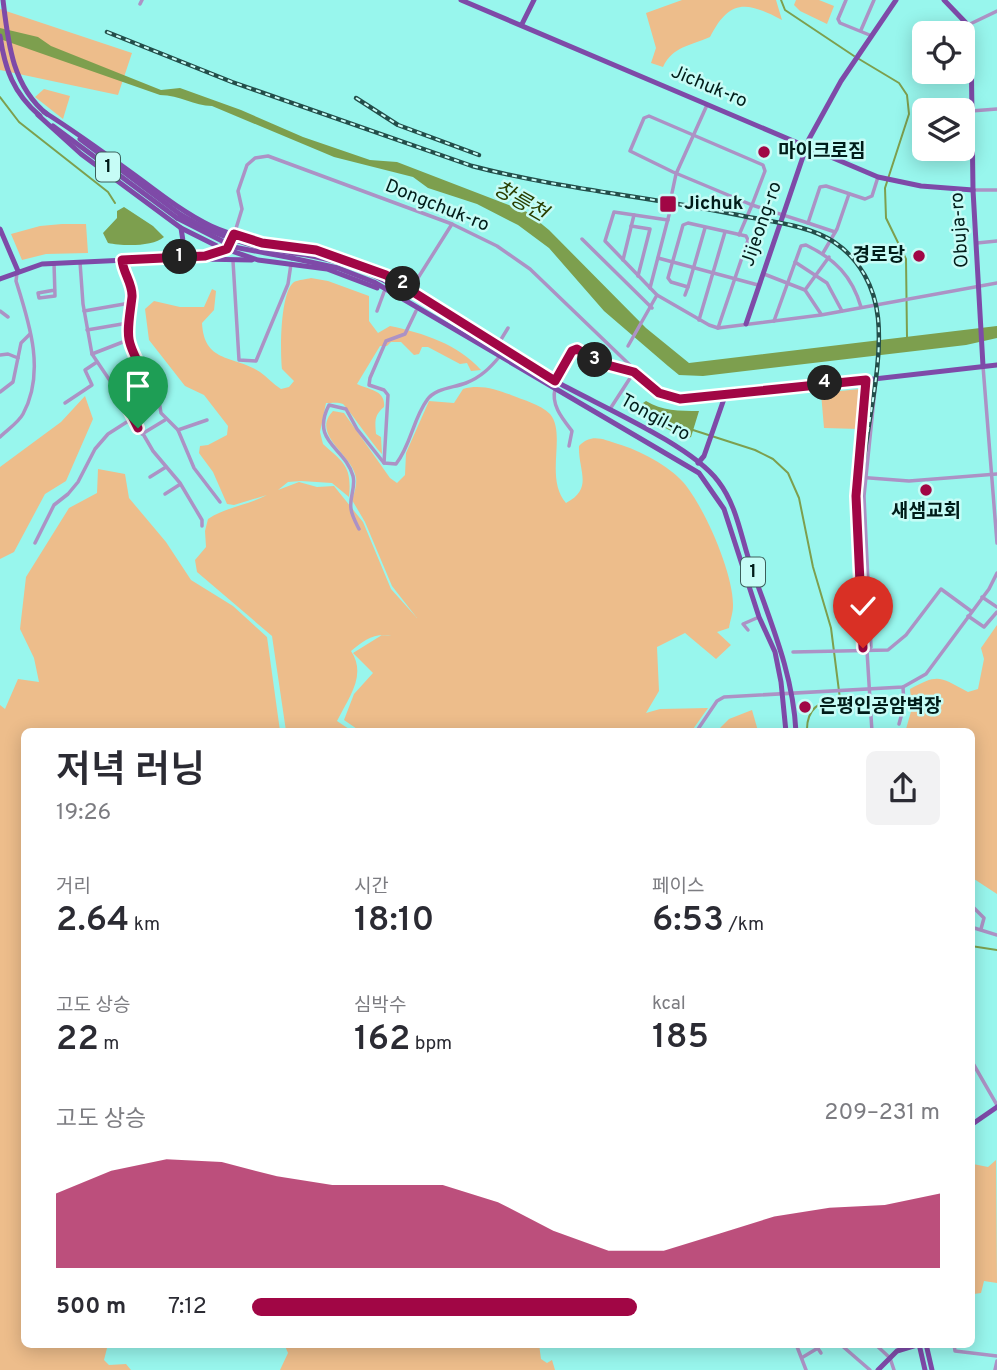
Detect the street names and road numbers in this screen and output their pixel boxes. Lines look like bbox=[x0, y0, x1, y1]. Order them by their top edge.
street label: Jichuk-ro bbox=[667, 60, 751, 114]
road number: 1 bbox=[96, 152, 120, 182]
street label: Dongchuk-ro bbox=[381, 174, 493, 238]
street label: Jijeong-ro bbox=[736, 178, 788, 270]
street label: Obuja-ro bbox=[945, 191, 975, 269]
street label: Tongil-ro bbox=[616, 389, 694, 447]
road number: 1 bbox=[741, 558, 765, 586]

